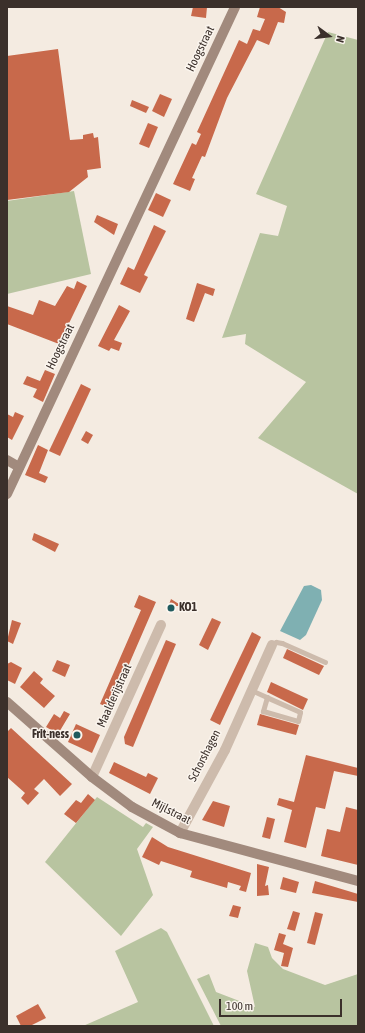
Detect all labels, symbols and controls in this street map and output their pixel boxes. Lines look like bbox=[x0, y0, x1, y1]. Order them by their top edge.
north arrow bbox=[309, 16, 349, 56]
street label: Hoogstraat bbox=[184, 24, 218, 74]
text: N bbox=[334, 34, 347, 44]
street label: Hoogstraat bbox=[44, 322, 78, 372]
place label: KO1 bbox=[179, 601, 197, 615]
marker: KO1 bbox=[166, 603, 176, 613]
street label: Maalderijstraat bbox=[95, 662, 135, 730]
place label: Frit-ness bbox=[32, 728, 69, 742]
street label: Schorshagen bbox=[186, 728, 224, 784]
marker: Frit-ness bbox=[72, 730, 82, 740]
street label: Mijlstraat bbox=[149, 796, 193, 828]
scale bar bbox=[221, 991, 344, 1017]
text: 100 m bbox=[226, 999, 253, 1013]

